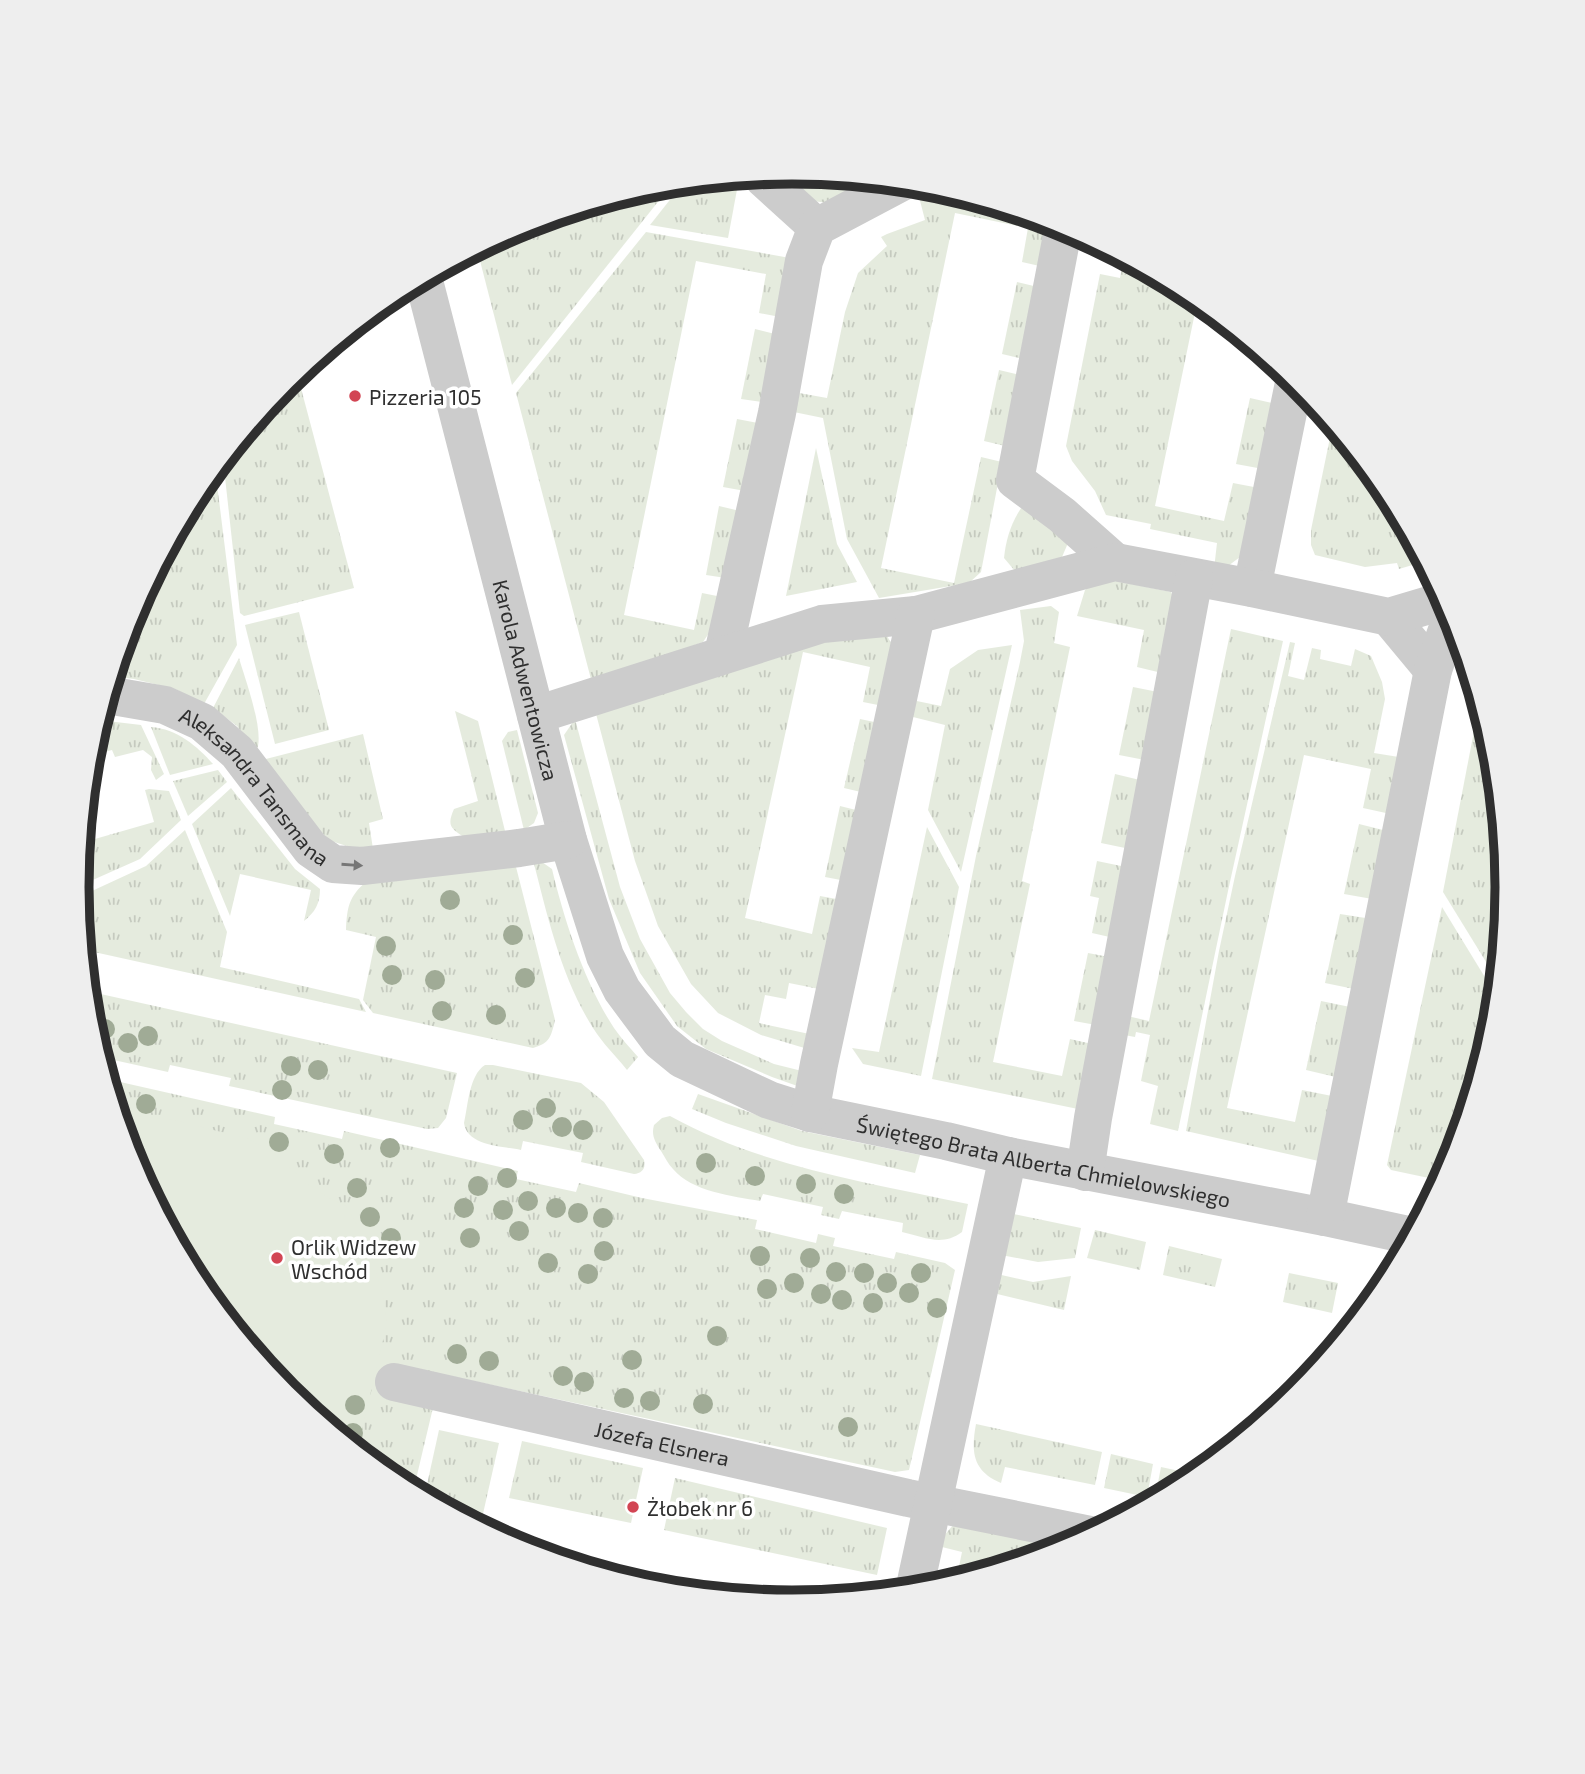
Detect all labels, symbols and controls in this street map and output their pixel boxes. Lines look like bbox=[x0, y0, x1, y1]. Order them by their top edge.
place label: Pizzeria 105 bbox=[369, 384, 481, 409]
marker: Pizzeria 105 bbox=[347, 388, 363, 404]
street label: Karola Adwentowicza bbox=[489, 577, 565, 783]
street label: Aleksandra Tansmana bbox=[176, 701, 334, 870]
one-way arrow bbox=[341, 860, 363, 871]
street label: Świętego Brata Alberta Chmielowskiego bbox=[855, 1110, 1233, 1211]
place label: Orlik Widzew Wschód bbox=[291, 1234, 416, 1283]
marker: Orlik Widzew Wschód bbox=[269, 1250, 285, 1266]
street label: Józefa Elsnera bbox=[592, 1415, 732, 1470]
place label: Żłobek nr 6 bbox=[647, 1495, 753, 1520]
marker: Żłobek nr 6 bbox=[625, 1499, 641, 1515]

